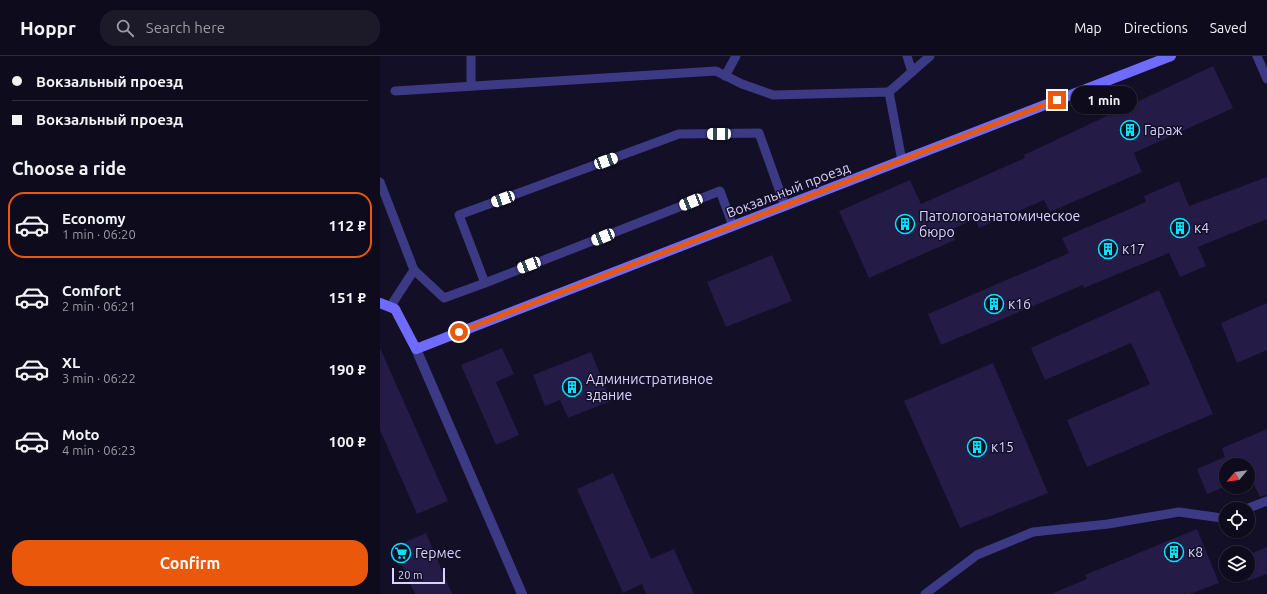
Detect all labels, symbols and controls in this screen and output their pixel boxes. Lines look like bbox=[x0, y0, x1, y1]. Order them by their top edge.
search box bbox=[100, 10, 380, 46]
text: Hoppr bbox=[20, 17, 76, 39]
icon: search bbox=[114, 17, 136, 39]
text: Search here bbox=[146, 19, 225, 36]
text: Map bbox=[1074, 20, 1102, 36]
text: Directions bbox=[1124, 20, 1188, 36]
text: Saved bbox=[1210, 20, 1247, 36]
text: Вокзальный проезд bbox=[36, 73, 183, 90]
callout: 1 min bbox=[1071, 86, 1137, 114]
route end bbox=[1048, 91, 1066, 109]
text: 1 min bbox=[1088, 93, 1120, 107]
text: Вокзальный проезд bbox=[36, 111, 183, 128]
building icon: Гараж bbox=[1119, 119, 1141, 141]
place label: Гараж bbox=[1144, 122, 1183, 138]
car bbox=[707, 128, 731, 140]
car bbox=[593, 151, 619, 171]
text: Choose a ride bbox=[12, 158, 126, 178]
street label: Вокзальный проезд bbox=[724, 159, 852, 221]
car bbox=[490, 189, 516, 209]
car bbox=[678, 192, 704, 212]
icon: car bbox=[14, 207, 50, 243]
place label: Патологоанатомическое бюро bbox=[919, 208, 1080, 240]
text: Economy bbox=[62, 210, 126, 227]
building icon: Патологоанатомическое бюро bbox=[894, 213, 916, 235]
text: 112 ₽ bbox=[329, 217, 366, 234]
building icon: к4 bbox=[1169, 217, 1191, 239]
place label: к4 bbox=[1194, 220, 1209, 236]
text: 1 min · 06:20 bbox=[62, 227, 136, 241]
car bbox=[590, 227, 616, 247]
building icon: к17 bbox=[1097, 238, 1119, 260]
place label: к17 bbox=[1122, 241, 1145, 257]
car bbox=[516, 255, 542, 275]
icon: car bbox=[14, 279, 50, 315]
text: Comfort bbox=[62, 282, 121, 299]
text: 151 ₽ bbox=[329, 289, 366, 306]
building icon: к16 bbox=[983, 293, 1005, 315]
place label: к16 bbox=[1008, 296, 1031, 312]
text: 2 min · 06:21 bbox=[62, 299, 136, 313]
route start bbox=[450, 323, 468, 341]
icon: car bbox=[14, 351, 50, 387]
text: XL bbox=[62, 354, 80, 371]
text: 190 ₽ bbox=[329, 361, 366, 378]
text: 3 min · 06:22 bbox=[62, 371, 136, 385]
place label: Административное здание bbox=[586, 371, 713, 403]
building icon: Административное здание bbox=[561, 376, 583, 398]
icon: car bbox=[14, 423, 50, 459]
text: Moto bbox=[62, 426, 100, 443]
text: 100 ₽ bbox=[329, 433, 366, 450]
building icon: к15 bbox=[966, 436, 988, 458]
place label: к15 bbox=[991, 439, 1014, 455]
text: 4 min · 06:23 bbox=[62, 443, 136, 457]
north arrow bbox=[1219, 458, 1255, 494]
map controls bbox=[1219, 458, 1255, 582]
button: locate bbox=[1219, 502, 1255, 538]
button: Confirm bbox=[12, 540, 368, 586]
building icon: к8 bbox=[1163, 541, 1185, 563]
supermarket icon: Гермес bbox=[390, 542, 412, 564]
place label: к8 bbox=[1188, 544, 1203, 560]
place label: Гермес bbox=[415, 545, 461, 561]
button: layers bbox=[1219, 546, 1255, 582]
scale bar bbox=[392, 566, 445, 585]
text: 20 m bbox=[398, 569, 422, 581]

